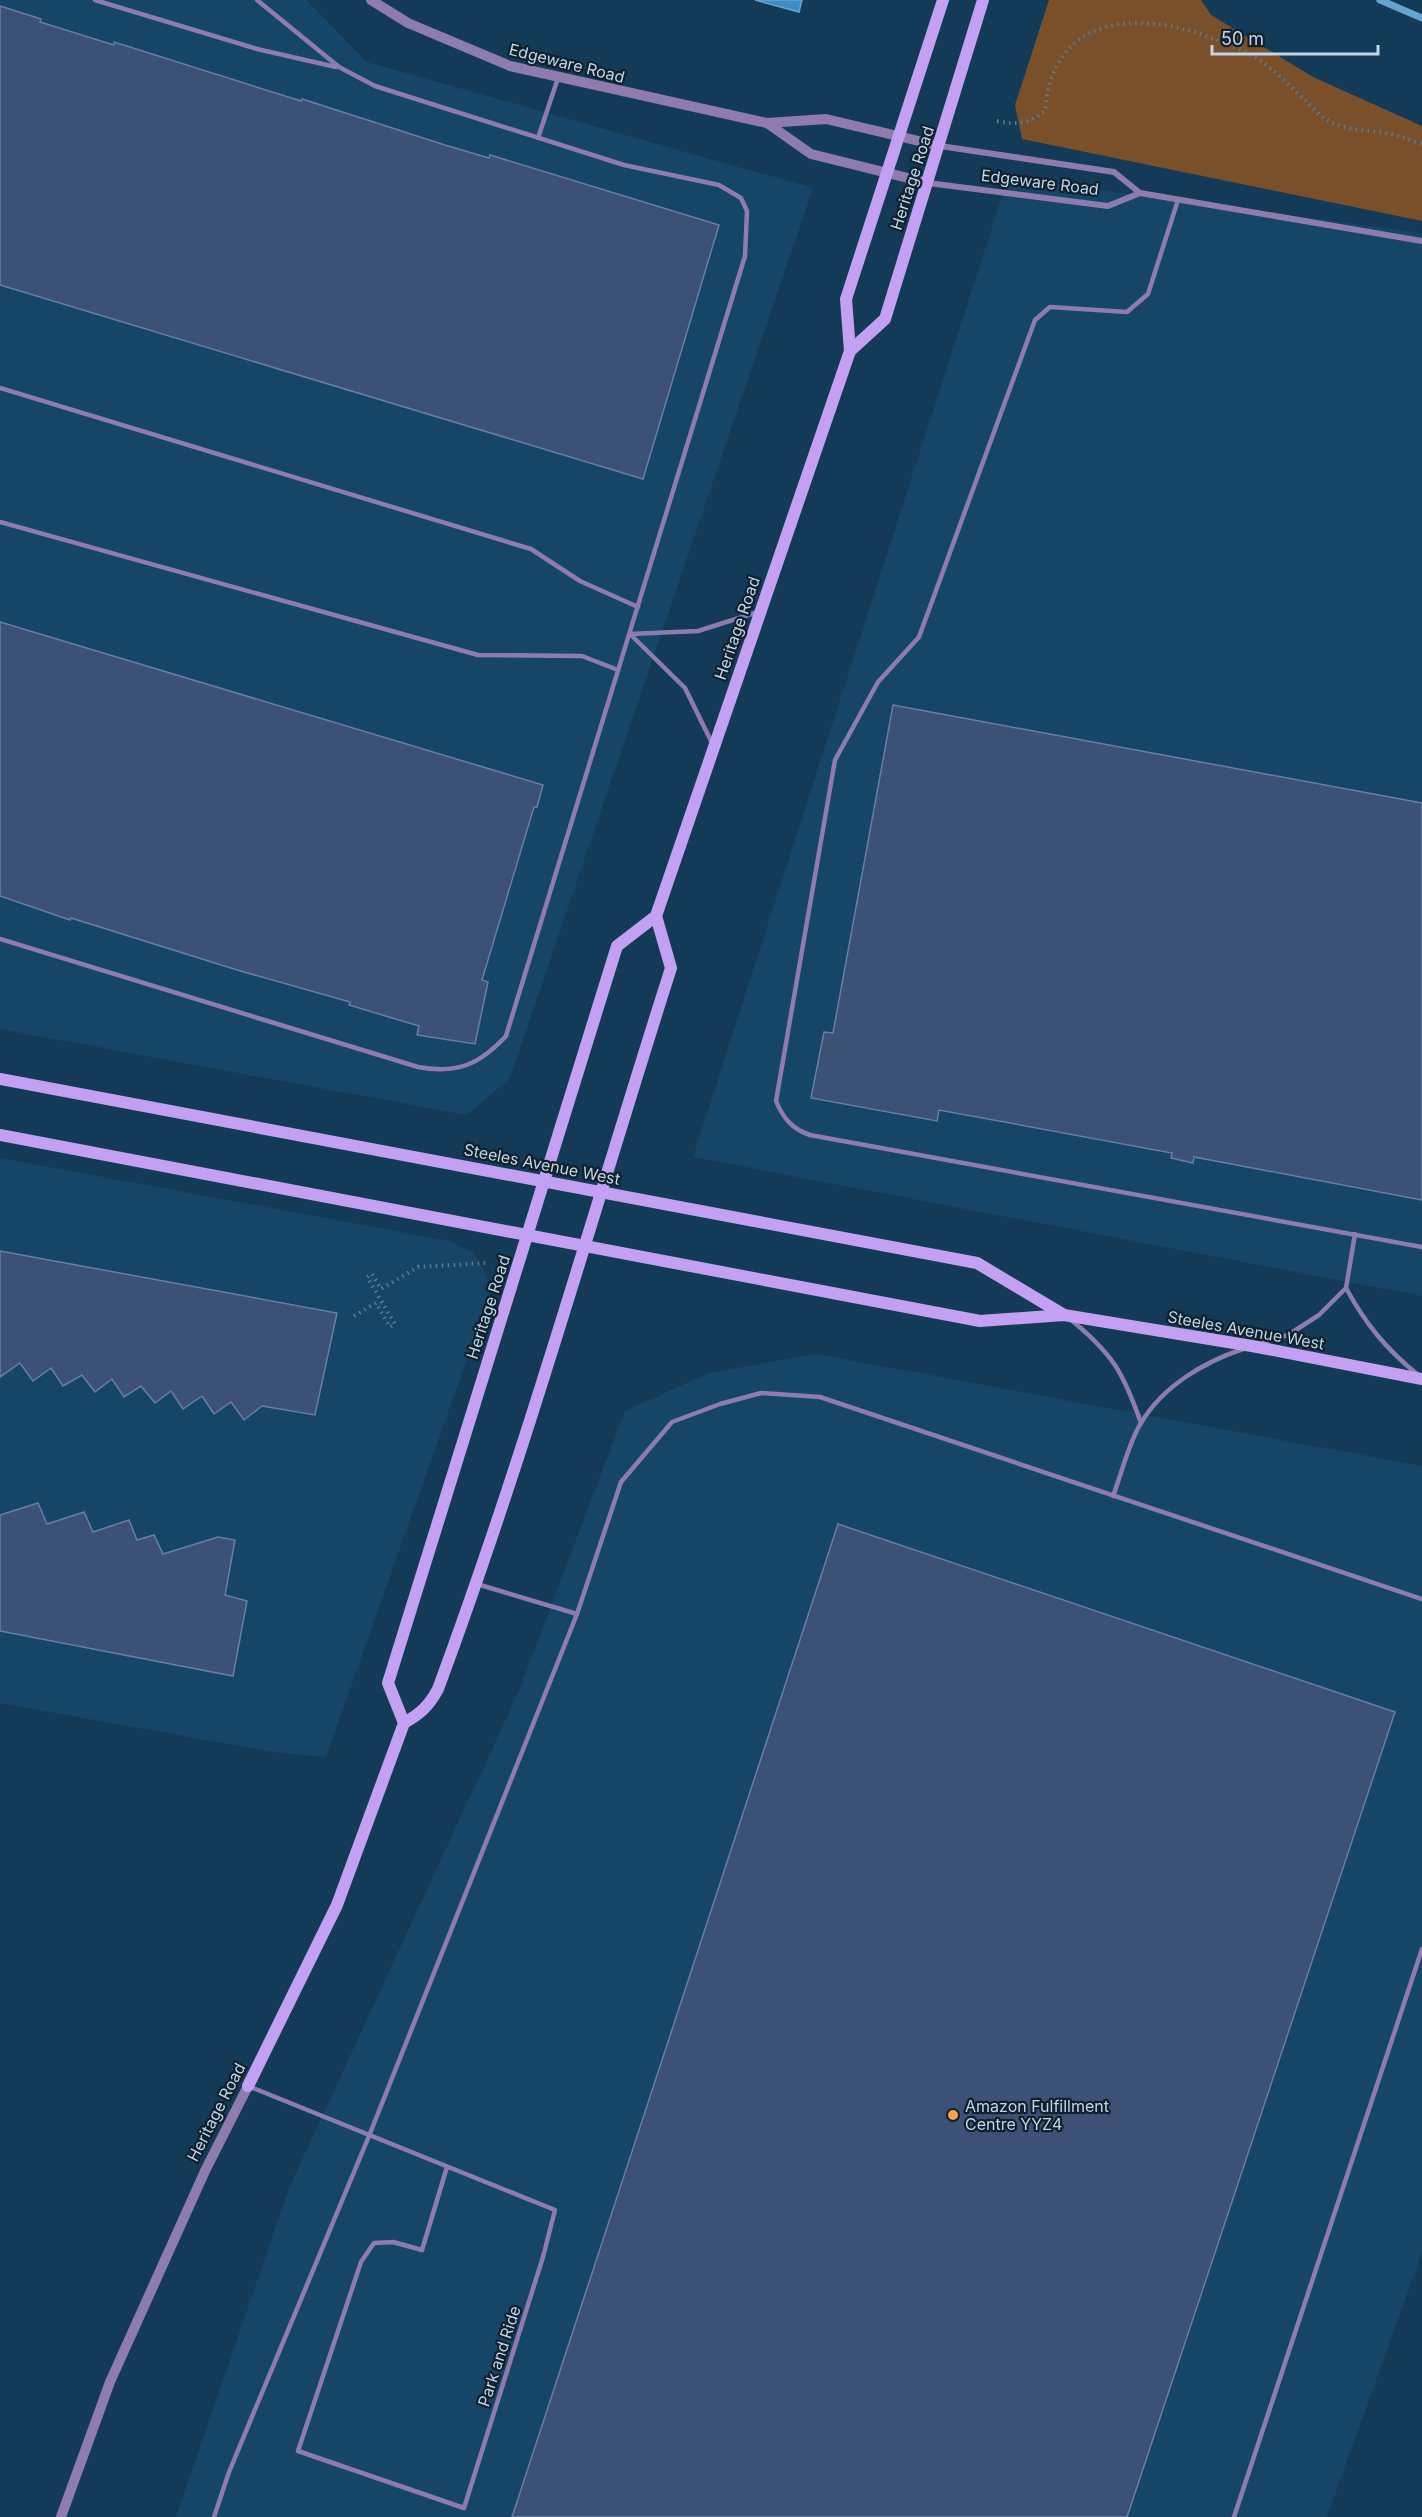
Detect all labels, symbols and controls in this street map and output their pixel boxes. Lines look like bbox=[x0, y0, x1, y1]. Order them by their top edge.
scale bar bbox=[1212, 18, 1378, 56]
text: 50 m bbox=[1221, 28, 1264, 49]
street label: Edgeware Road bbox=[507, 39, 627, 87]
street label: Heritage Road bbox=[886, 124, 938, 232]
street label: Edgeware Road bbox=[980, 165, 1100, 199]
street label: Heritage Road bbox=[710, 574, 764, 682]
street label: Steeles Avenue West bbox=[462, 1139, 622, 1189]
street label: Heritage Road bbox=[462, 1253, 514, 1361]
street label: Steeles Avenue West bbox=[1166, 1306, 1326, 1354]
street label: Heritage Road bbox=[183, 2059, 249, 2165]
place label: Amazon Fulfillment Centre YYZ4 bbox=[965, 2096, 1109, 2134]
marker: Amazon Fulfillment Centre YYZ4 bbox=[946, 2108, 960, 2122]
street label: Park and Ride bbox=[473, 2303, 525, 2409]

